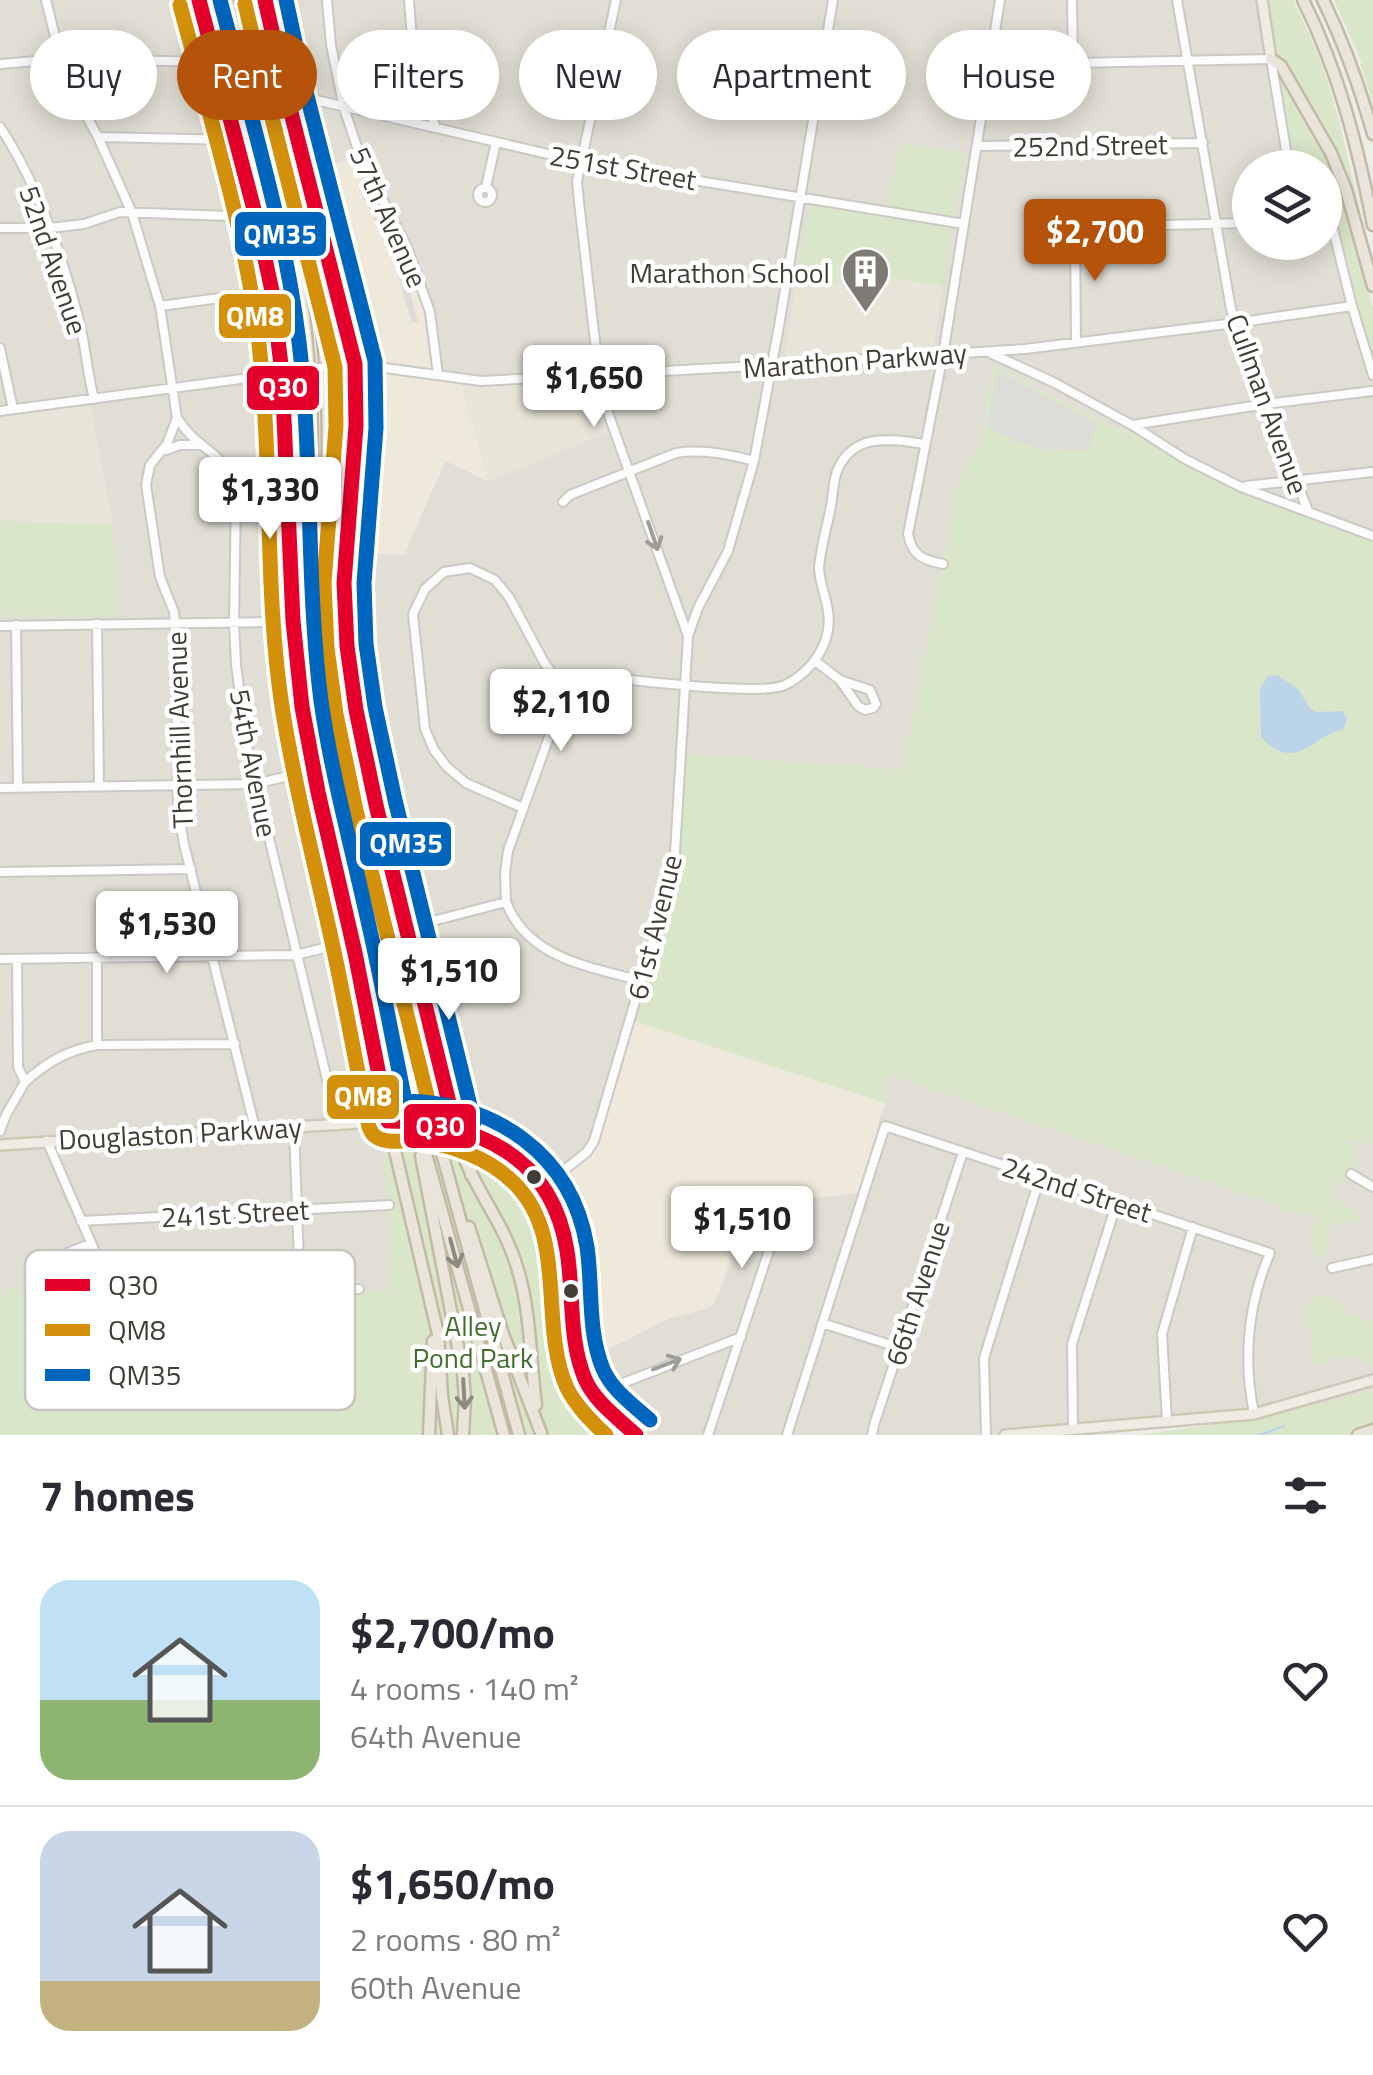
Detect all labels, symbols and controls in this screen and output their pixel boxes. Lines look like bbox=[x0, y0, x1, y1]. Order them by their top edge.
chip: Buy bbox=[30, 30, 157, 120]
chip: Rent bbox=[177, 30, 317, 120]
chip: Filters bbox=[337, 30, 499, 120]
chip: New bbox=[519, 30, 657, 120]
chip: Apartment bbox=[677, 30, 906, 120]
chip: House bbox=[926, 30, 1091, 120]
street label: 252nd Street bbox=[1012, 122, 1168, 168]
street label: 251st Street bbox=[546, 133, 700, 201]
street label: 57th Avenue bbox=[339, 140, 439, 294]
map controls bbox=[1232, 150, 1342, 260]
button: layers bbox=[1232, 150, 1342, 260]
street label: 52nd Avenue bbox=[8, 180, 100, 340]
pin: $2,700 bbox=[1014, 199, 1176, 284]
text: $2,700 bbox=[1046, 207, 1144, 255]
line badge: QM35 bbox=[233, 210, 328, 258]
text: QM35 bbox=[243, 212, 317, 255]
building icon: Marathon School bbox=[839, 246, 891, 314]
place label: Marathon School bbox=[629, 251, 830, 294]
line badge: QM8 bbox=[217, 292, 293, 340]
text: QM8 bbox=[226, 294, 284, 337]
street label: Cullman Avenue bbox=[1215, 308, 1321, 500]
street label: Marathon Parkway bbox=[742, 331, 968, 389]
pin: $1,650 bbox=[513, 345, 675, 430]
text: $1,650 bbox=[545, 353, 643, 401]
line badge: Q30 bbox=[245, 364, 321, 412]
text: Q30 bbox=[258, 365, 308, 408]
pin: $1,330 bbox=[189, 457, 351, 542]
text: $1,330 bbox=[221, 465, 319, 513]
one-way arrow bbox=[645, 520, 663, 551]
street label: Thornhill Avenue bbox=[154, 631, 204, 829]
pin: $2,110 bbox=[480, 669, 642, 754]
text: $2,110 bbox=[512, 677, 610, 725]
street label: 54th Avenue bbox=[219, 685, 289, 841]
line badge: QM35 bbox=[358, 820, 453, 868]
text: QM35 bbox=[369, 821, 443, 864]
street label: 61st Avenue bbox=[615, 850, 693, 1004]
pin: $1,530 bbox=[86, 891, 248, 976]
text: $1,530 bbox=[118, 899, 216, 947]
pin: $1,510 bbox=[368, 938, 530, 1023]
text: $1,510 bbox=[400, 946, 498, 994]
line badge: QM8 bbox=[325, 1073, 401, 1121]
text: QM8 bbox=[334, 1074, 392, 1117]
line badge: Q30 bbox=[402, 1102, 478, 1150]
text: Q30 bbox=[415, 1104, 465, 1147]
street label: Douglaston Parkway bbox=[57, 1105, 303, 1161]
street label: 242nd Street bbox=[997, 1145, 1158, 1233]
unlabelled marker bbox=[524, 1167, 544, 1187]
pin: $1,510 bbox=[661, 1186, 823, 1271]
street label: 241st Street bbox=[160, 1188, 310, 1238]
text: $1,510 bbox=[693, 1194, 791, 1242]
street label: 66th Avenue bbox=[873, 1215, 961, 1371]
one-way arrow bbox=[446, 1237, 464, 1268]
legend bbox=[25, 1250, 355, 1410]
text: Q30 bbox=[108, 1263, 158, 1306]
unlabelled marker bbox=[561, 1281, 581, 1301]
park label: Alley Pond Park bbox=[413, 1304, 533, 1379]
text: QM8 bbox=[108, 1308, 166, 1351]
text: QM35 bbox=[108, 1353, 181, 1396]
one-way arrow bbox=[652, 1354, 682, 1372]
one-way arrow bbox=[455, 1377, 474, 1409]
text: 7 homes bbox=[40, 1463, 195, 1527]
icon: filters bbox=[1278, 1468, 1333, 1523]
text: $2,700/mo bbox=[350, 1600, 555, 1664]
icon: home bbox=[120, 1620, 240, 1740]
icon: heart bbox=[1278, 1653, 1333, 1708]
text: 4 rooms · 140 m² bbox=[350, 1664, 579, 1712]
text: 64th Avenue bbox=[350, 1712, 521, 1760]
text: $1,650/mo bbox=[350, 1851, 555, 1915]
icon: home bbox=[120, 1871, 240, 1991]
icon: heart bbox=[1278, 1904, 1333, 1959]
text: 2 rooms · 80 m² bbox=[350, 1915, 561, 1963]
text: 60th Avenue bbox=[350, 1963, 521, 2011]

